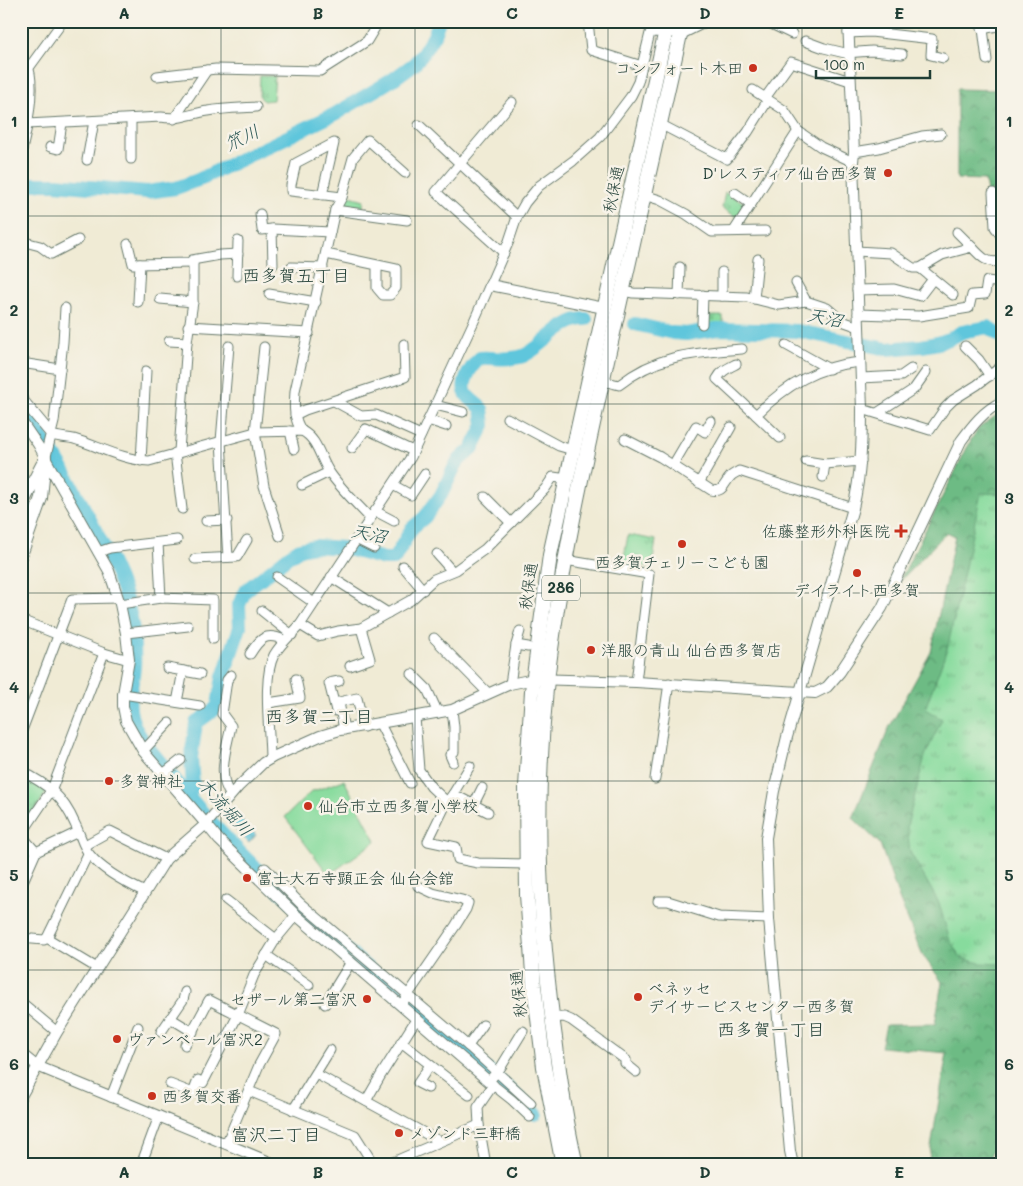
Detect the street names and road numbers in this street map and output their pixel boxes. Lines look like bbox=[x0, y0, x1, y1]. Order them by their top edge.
street label: 秋保通 bbox=[597, 163, 628, 215]
street label: 秋保通 bbox=[514, 561, 541, 611]
road number: 286 bbox=[542, 576, 580, 600]
street label: 秋保通 bbox=[505, 969, 530, 1019]

